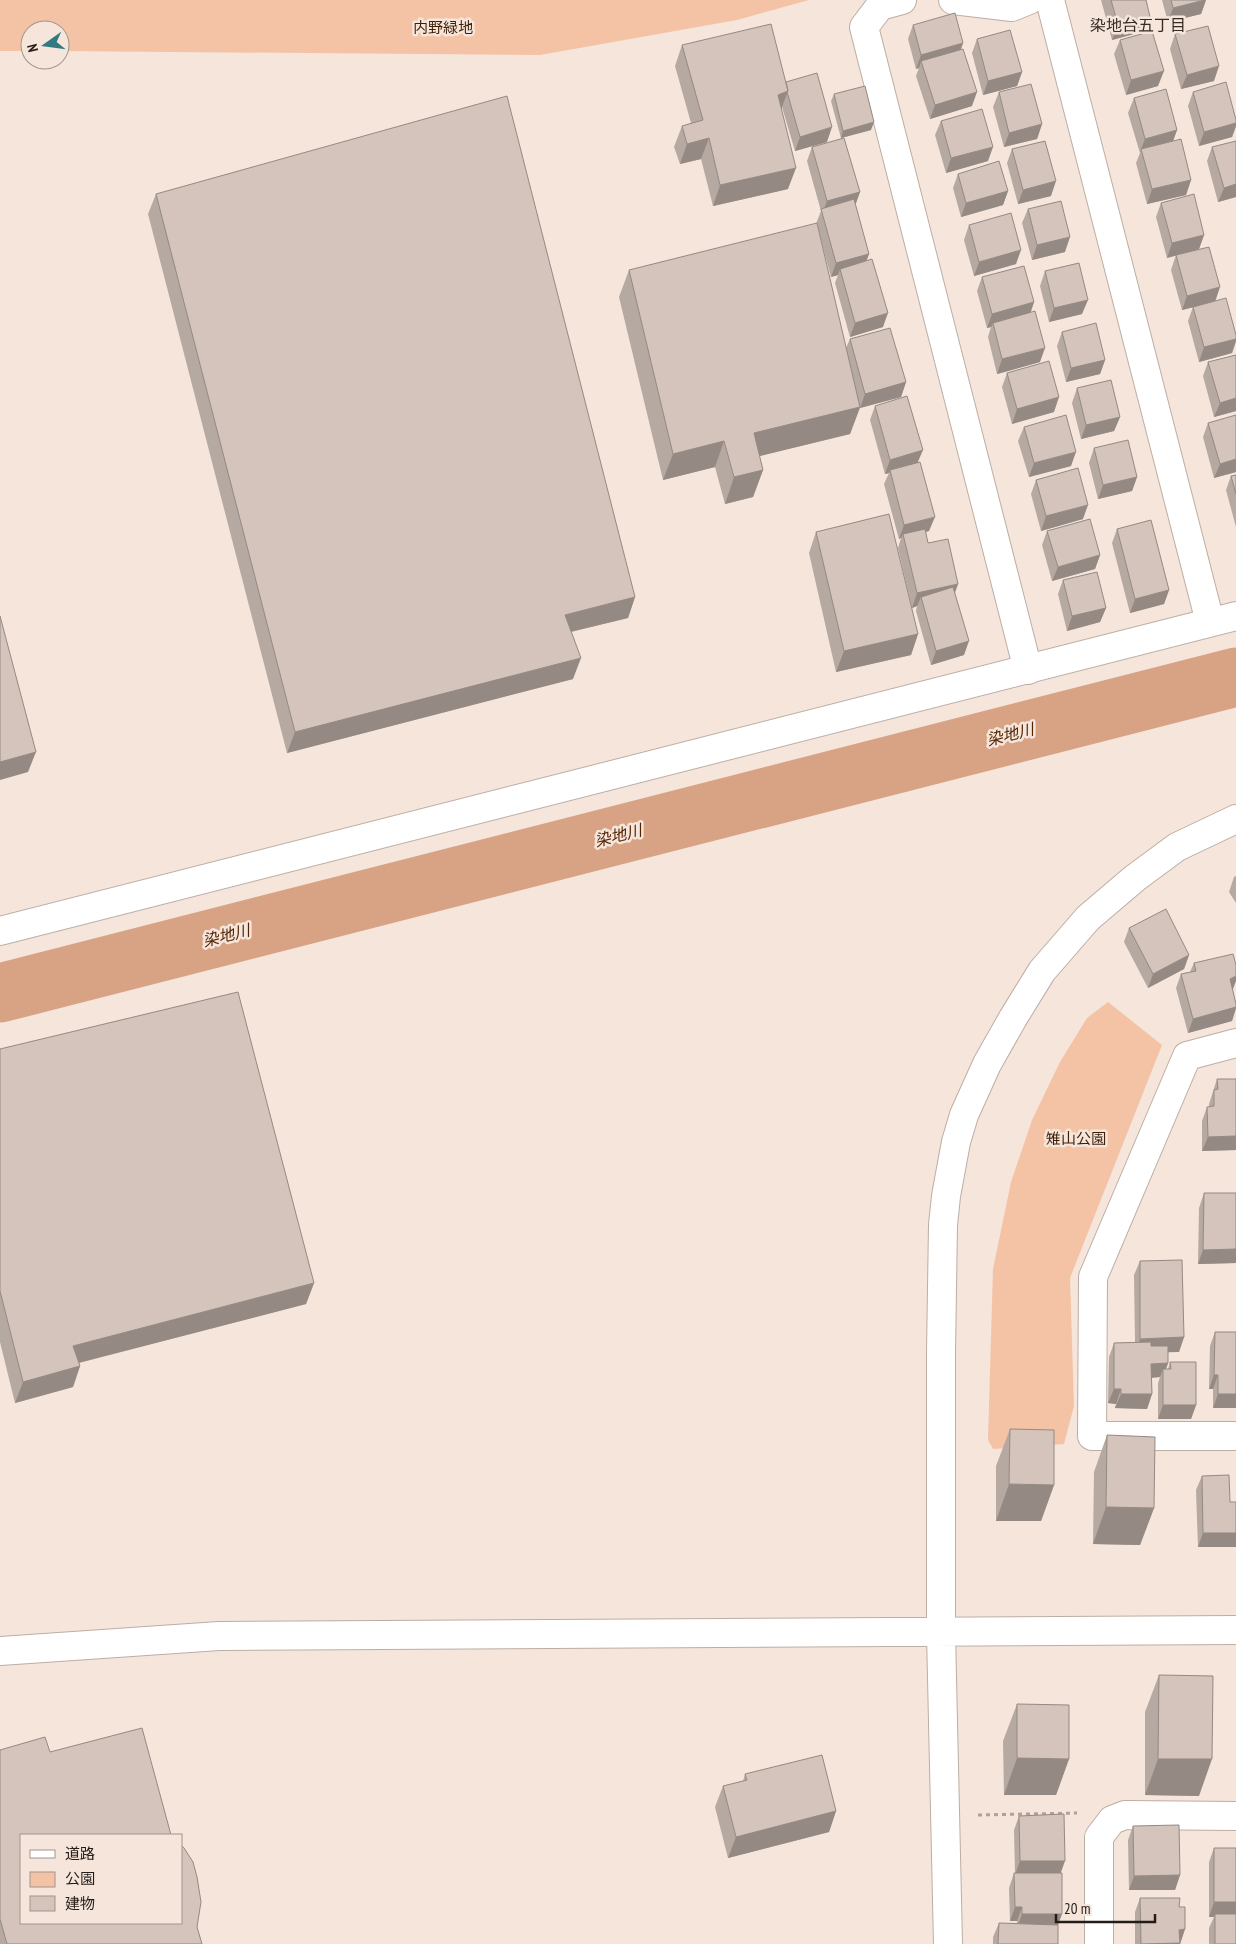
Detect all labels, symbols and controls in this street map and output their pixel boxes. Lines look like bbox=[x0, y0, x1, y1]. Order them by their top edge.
district label: 染地台五丁目 bbox=[1090, 15, 1186, 35]
park label: 内野緑地 bbox=[413, 18, 473, 37]
north arrow bbox=[20, 20, 70, 70]
text: N bbox=[23, 42, 42, 54]
water label: 染地川 bbox=[984, 718, 1038, 750]
water label: 染地川 bbox=[592, 819, 646, 851]
water label: 染地川 bbox=[200, 919, 254, 951]
park label: 雉山公園 bbox=[1046, 1129, 1106, 1148]
legend bbox=[20, 1834, 182, 1924]
text: 道路 bbox=[65, 1844, 95, 1863]
text: 公園 bbox=[65, 1869, 95, 1888]
scale bar bbox=[1056, 1892, 1155, 1924]
text: 建物 bbox=[65, 1894, 95, 1913]
text: 20 m bbox=[1064, 1899, 1090, 1918]

